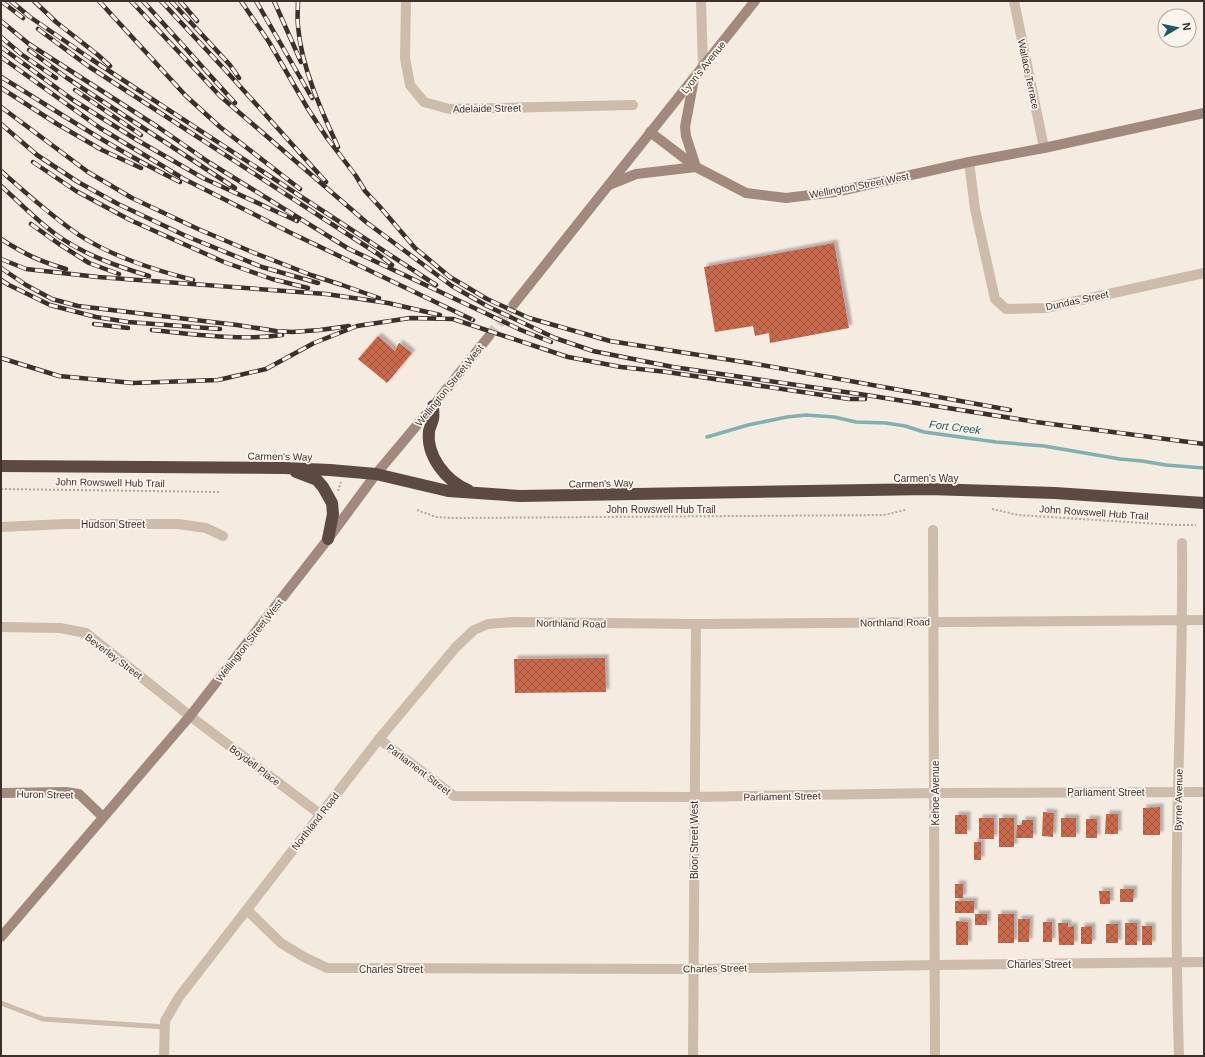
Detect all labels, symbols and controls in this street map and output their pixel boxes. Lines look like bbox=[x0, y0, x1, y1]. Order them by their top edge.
north arrow bbox=[1157, 8, 1197, 48]
text: N bbox=[1180, 22, 1193, 31]
street label: Wallace Terrace bbox=[1016, 38, 1041, 110]
street label: Lyon's Avenue bbox=[679, 39, 728, 96]
street label: Adelaide Street bbox=[453, 102, 522, 115]
street label: Wellington Street West bbox=[808, 170, 910, 201]
street label: Dundas Street bbox=[1045, 288, 1110, 313]
street label: Wellington Street West bbox=[413, 342, 486, 428]
water label: Fort Creek bbox=[928, 418, 982, 436]
street label: Carmen's Way bbox=[247, 450, 313, 463]
street label: Carmen's Way bbox=[894, 473, 958, 484]
street label: John Rowswell Hub Trail bbox=[55, 476, 165, 489]
street label: Carmen's Way bbox=[568, 477, 634, 490]
street label: John Rowswell Hub Trail bbox=[1039, 503, 1149, 522]
street label: John Rowswell Hub Trail bbox=[606, 504, 716, 515]
street label: Hudson Street bbox=[81, 519, 145, 530]
street label: Wellington Street West bbox=[214, 597, 285, 684]
street label: Northland Road bbox=[860, 616, 930, 629]
street label: Northland Road bbox=[536, 617, 606, 630]
street label: Beverley Street bbox=[83, 631, 144, 681]
street label: Parliament Street bbox=[385, 742, 453, 797]
street label: Boydell Place bbox=[227, 743, 283, 788]
street label: Kehoe Avenue bbox=[930, 760, 941, 825]
street label: Byrne Avenue bbox=[1172, 768, 1185, 831]
street label: Parliament Street bbox=[1067, 787, 1145, 798]
street label: Huron Street bbox=[17, 789, 74, 800]
street label: Northland Road bbox=[289, 790, 341, 852]
street label: Parliament Street bbox=[743, 790, 821, 803]
street label: Bloor Street West bbox=[689, 801, 700, 879]
street label: Charles Street bbox=[1007, 959, 1071, 970]
street label: Charles Street bbox=[683, 962, 747, 975]
street label: Charles Street bbox=[359, 964, 423, 975]

